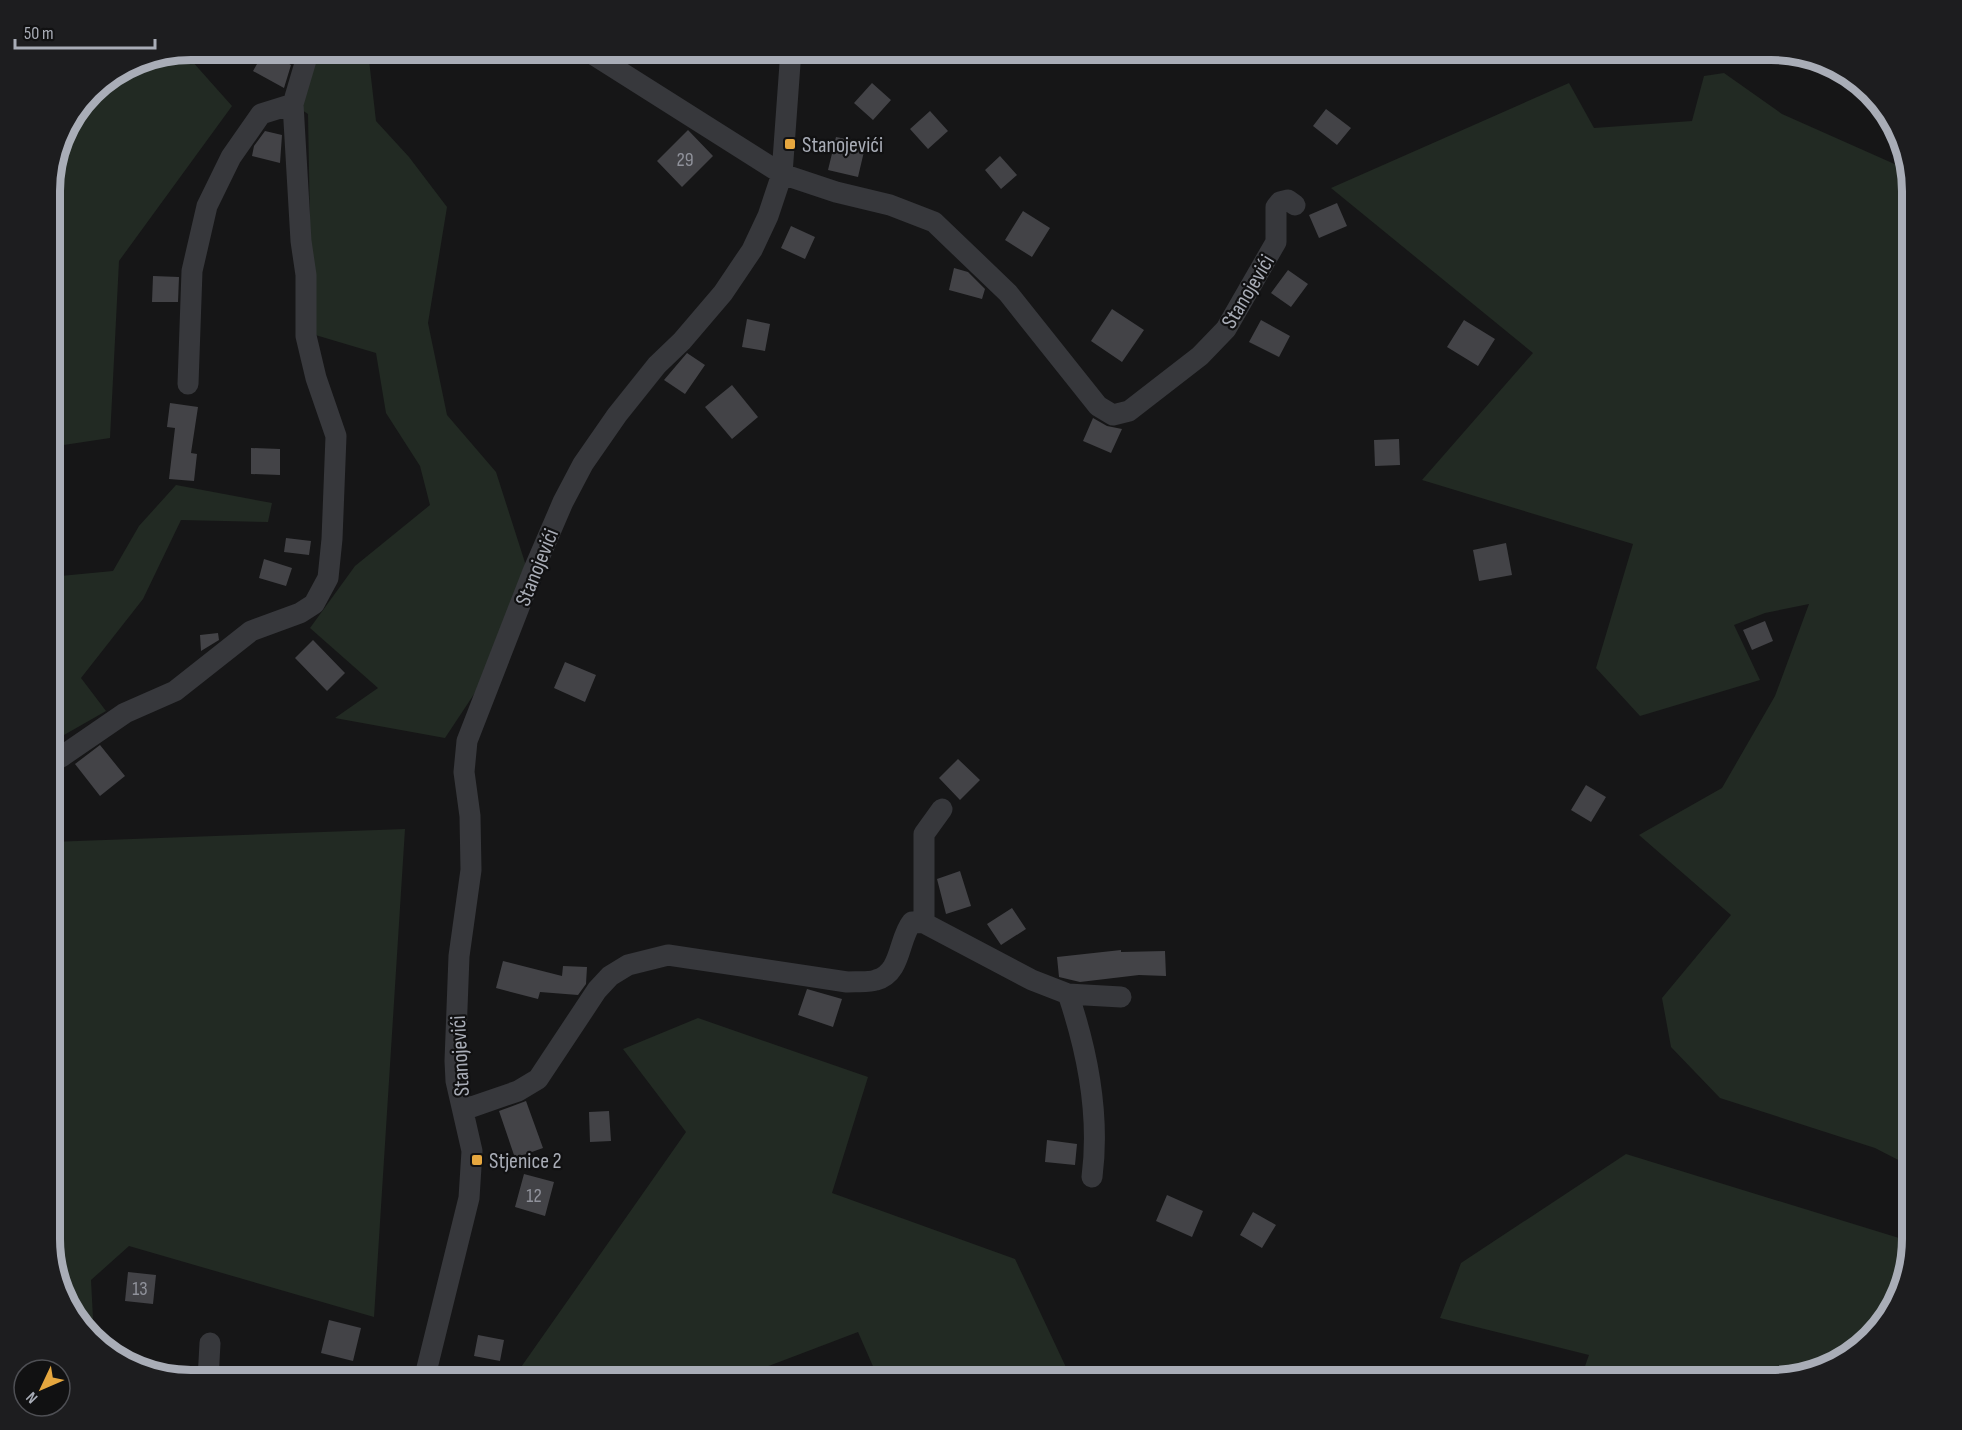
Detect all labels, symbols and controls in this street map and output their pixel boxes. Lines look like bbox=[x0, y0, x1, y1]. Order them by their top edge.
scale bar bbox=[15, 12, 154, 50]
text: 50 m bbox=[24, 23, 54, 44]
place label: Stanojevići bbox=[802, 132, 883, 159]
marker: Stanojevići bbox=[783, 137, 797, 151]
house number: 29 bbox=[676, 148, 694, 172]
street label: Stanojevići bbox=[1216, 250, 1281, 334]
street label: Stanojevići bbox=[510, 525, 565, 610]
street label: Stanojevići bbox=[445, 1015, 476, 1097]
place label: Stjenice 2 bbox=[489, 1148, 562, 1175]
marker: Stjenice 2 bbox=[470, 1153, 484, 1167]
house number: 12 bbox=[526, 1184, 542, 1208]
house number: 13 bbox=[132, 1277, 148, 1301]
north arrow bbox=[12, 1358, 72, 1418]
text: N bbox=[22, 1388, 42, 1407]

